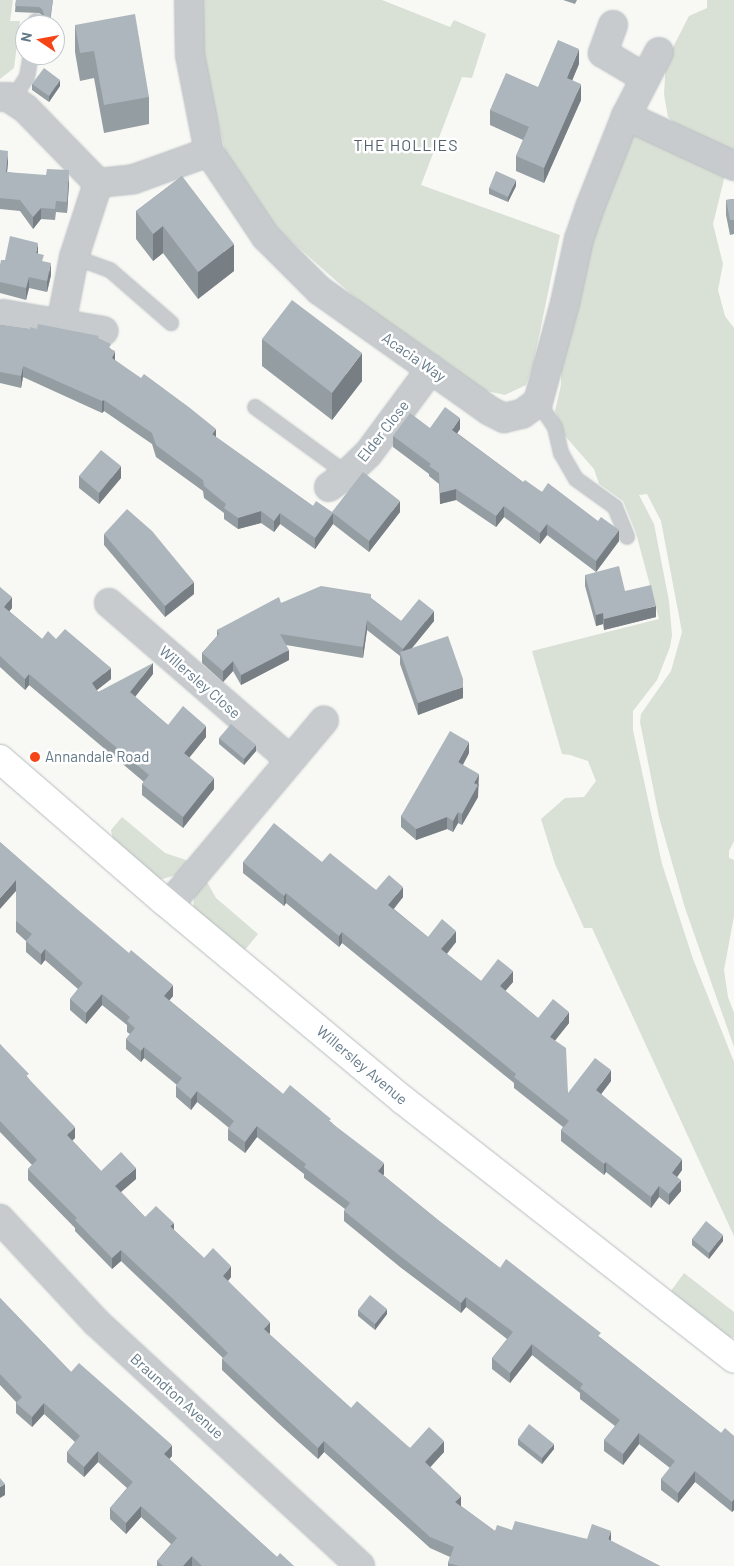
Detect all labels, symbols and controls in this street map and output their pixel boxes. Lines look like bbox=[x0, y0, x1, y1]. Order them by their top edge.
north arrow bbox=[15, 15, 65, 65]
text: N bbox=[17, 31, 35, 43]
district label: THE HOLLIES bbox=[352, 135, 460, 155]
street label: Acacia Way bbox=[379, 329, 449, 385]
street label: Elder Close bbox=[353, 397, 413, 465]
street label: Willersley Close bbox=[156, 642, 244, 722]
place label: Annandale Road bbox=[45, 748, 149, 766]
marker: Annandale Road bbox=[29, 751, 41, 763]
street label: Willersley Avenue bbox=[313, 1022, 411, 1108]
street label: Braundton Avenue bbox=[127, 1350, 227, 1442]

